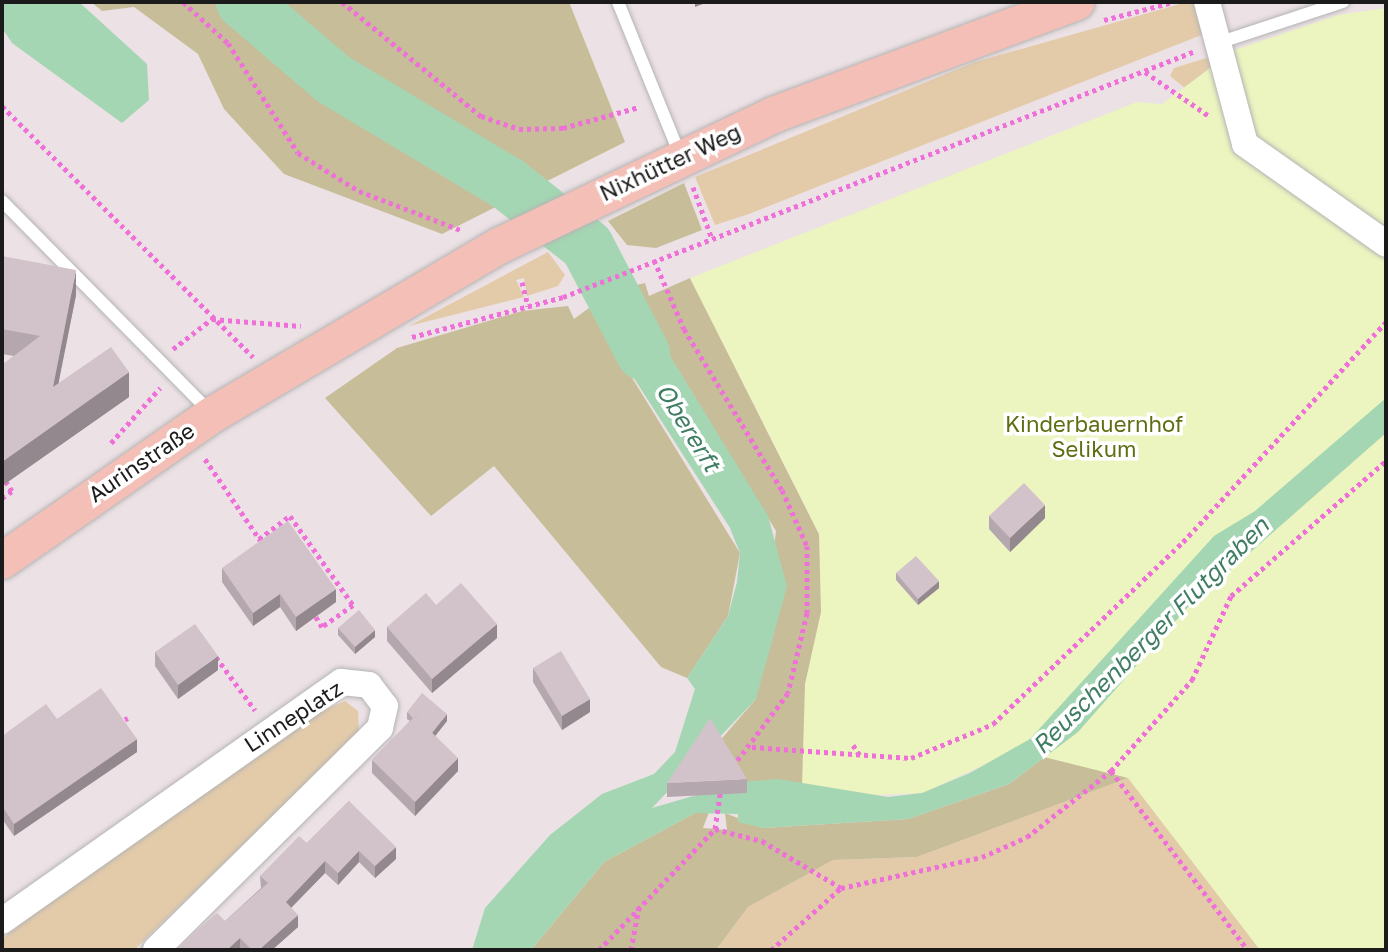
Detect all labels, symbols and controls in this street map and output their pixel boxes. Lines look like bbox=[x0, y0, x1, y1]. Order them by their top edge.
street label: Nixhütter Weg bbox=[595, 118, 745, 206]
water label: Obererft bbox=[651, 378, 727, 476]
park label: Kinderbauernhof Selikum bbox=[1005, 410, 1183, 462]
street label: Aurinstraße bbox=[83, 417, 199, 507]
water label: Reuschenberger Flutgraben bbox=[1026, 511, 1274, 759]
street label: Linneplatz bbox=[239, 675, 347, 757]

